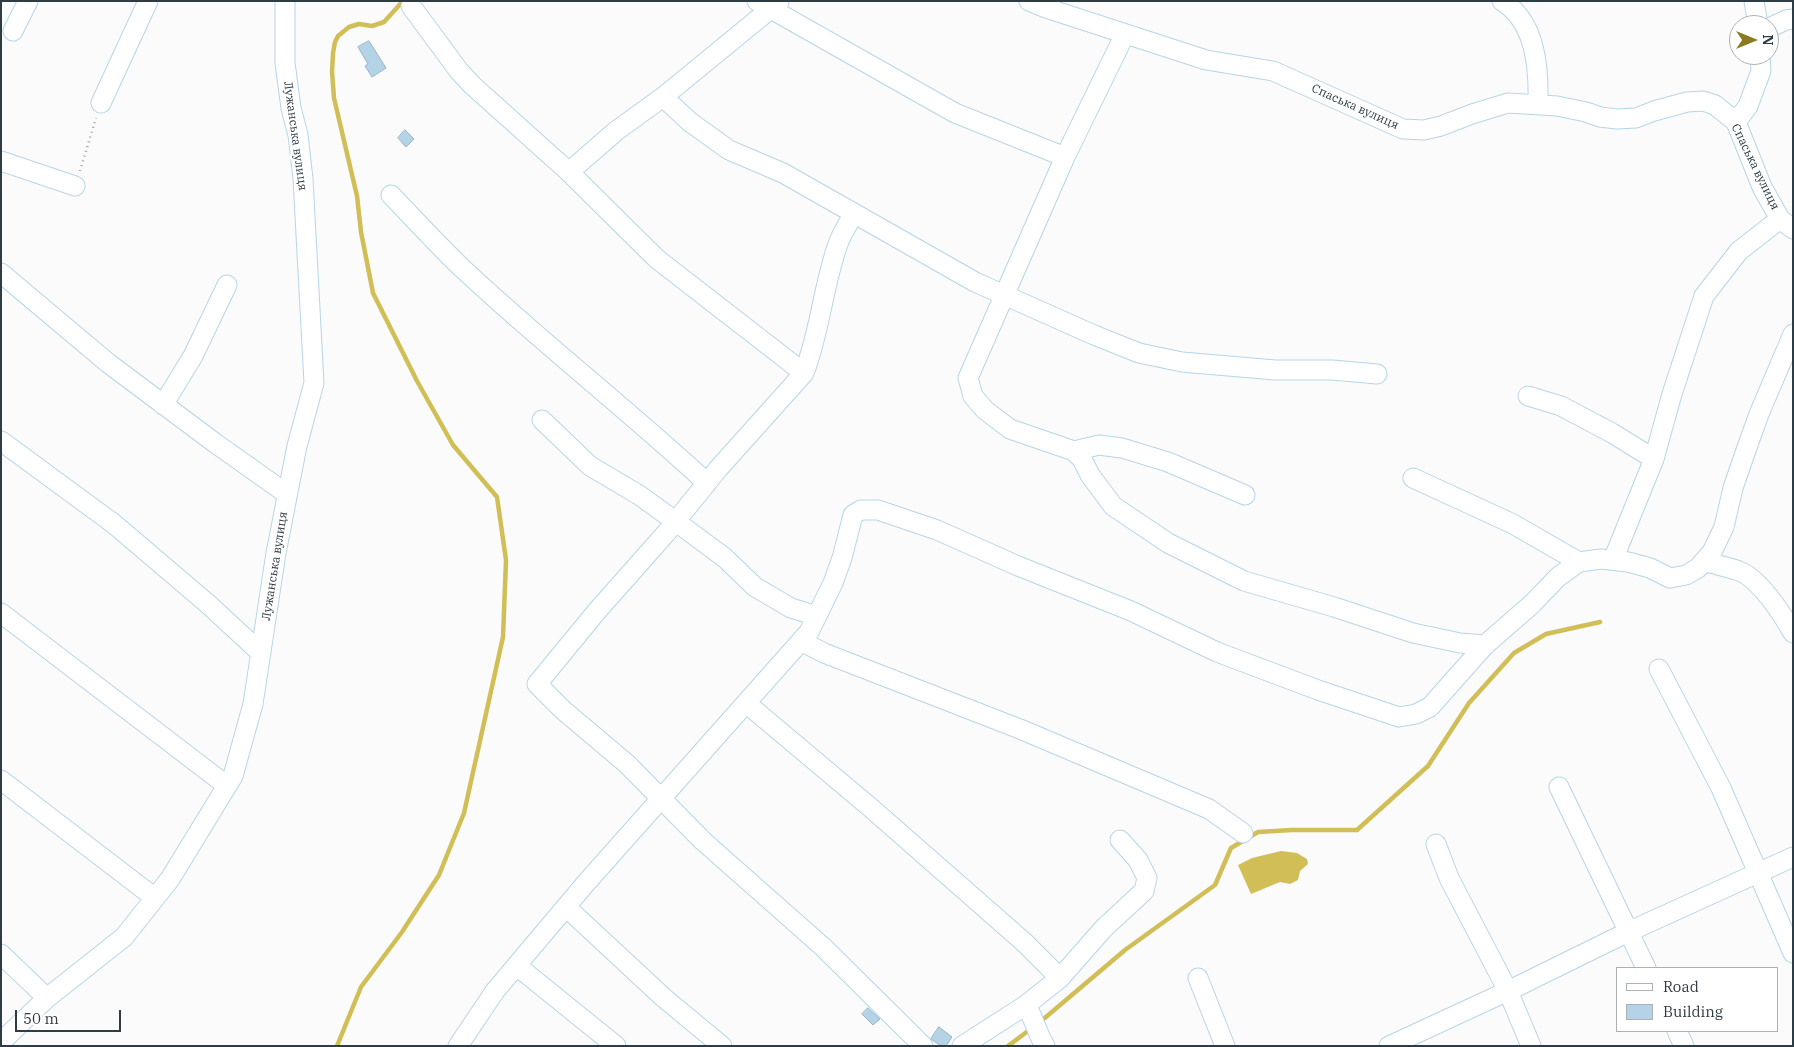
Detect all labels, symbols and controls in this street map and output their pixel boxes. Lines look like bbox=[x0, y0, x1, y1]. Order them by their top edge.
north arrow bbox=[1729, 15, 1779, 65]
text: N bbox=[1759, 34, 1777, 46]
street label: Лужанська вулиця bbox=[280, 80, 310, 192]
street label: Спаська вулиця bbox=[1309, 81, 1401, 133]
street label: Спаська вулиця bbox=[1728, 122, 1782, 212]
street label: Лужанська вулиця bbox=[259, 510, 291, 622]
legend bbox=[1616, 967, 1779, 1032]
text: Road bbox=[1663, 977, 1699, 996]
scale bar bbox=[18, 1000, 124, 1032]
text: Building bbox=[1663, 1002, 1723, 1021]
text: 50 m bbox=[23, 1009, 59, 1028]

